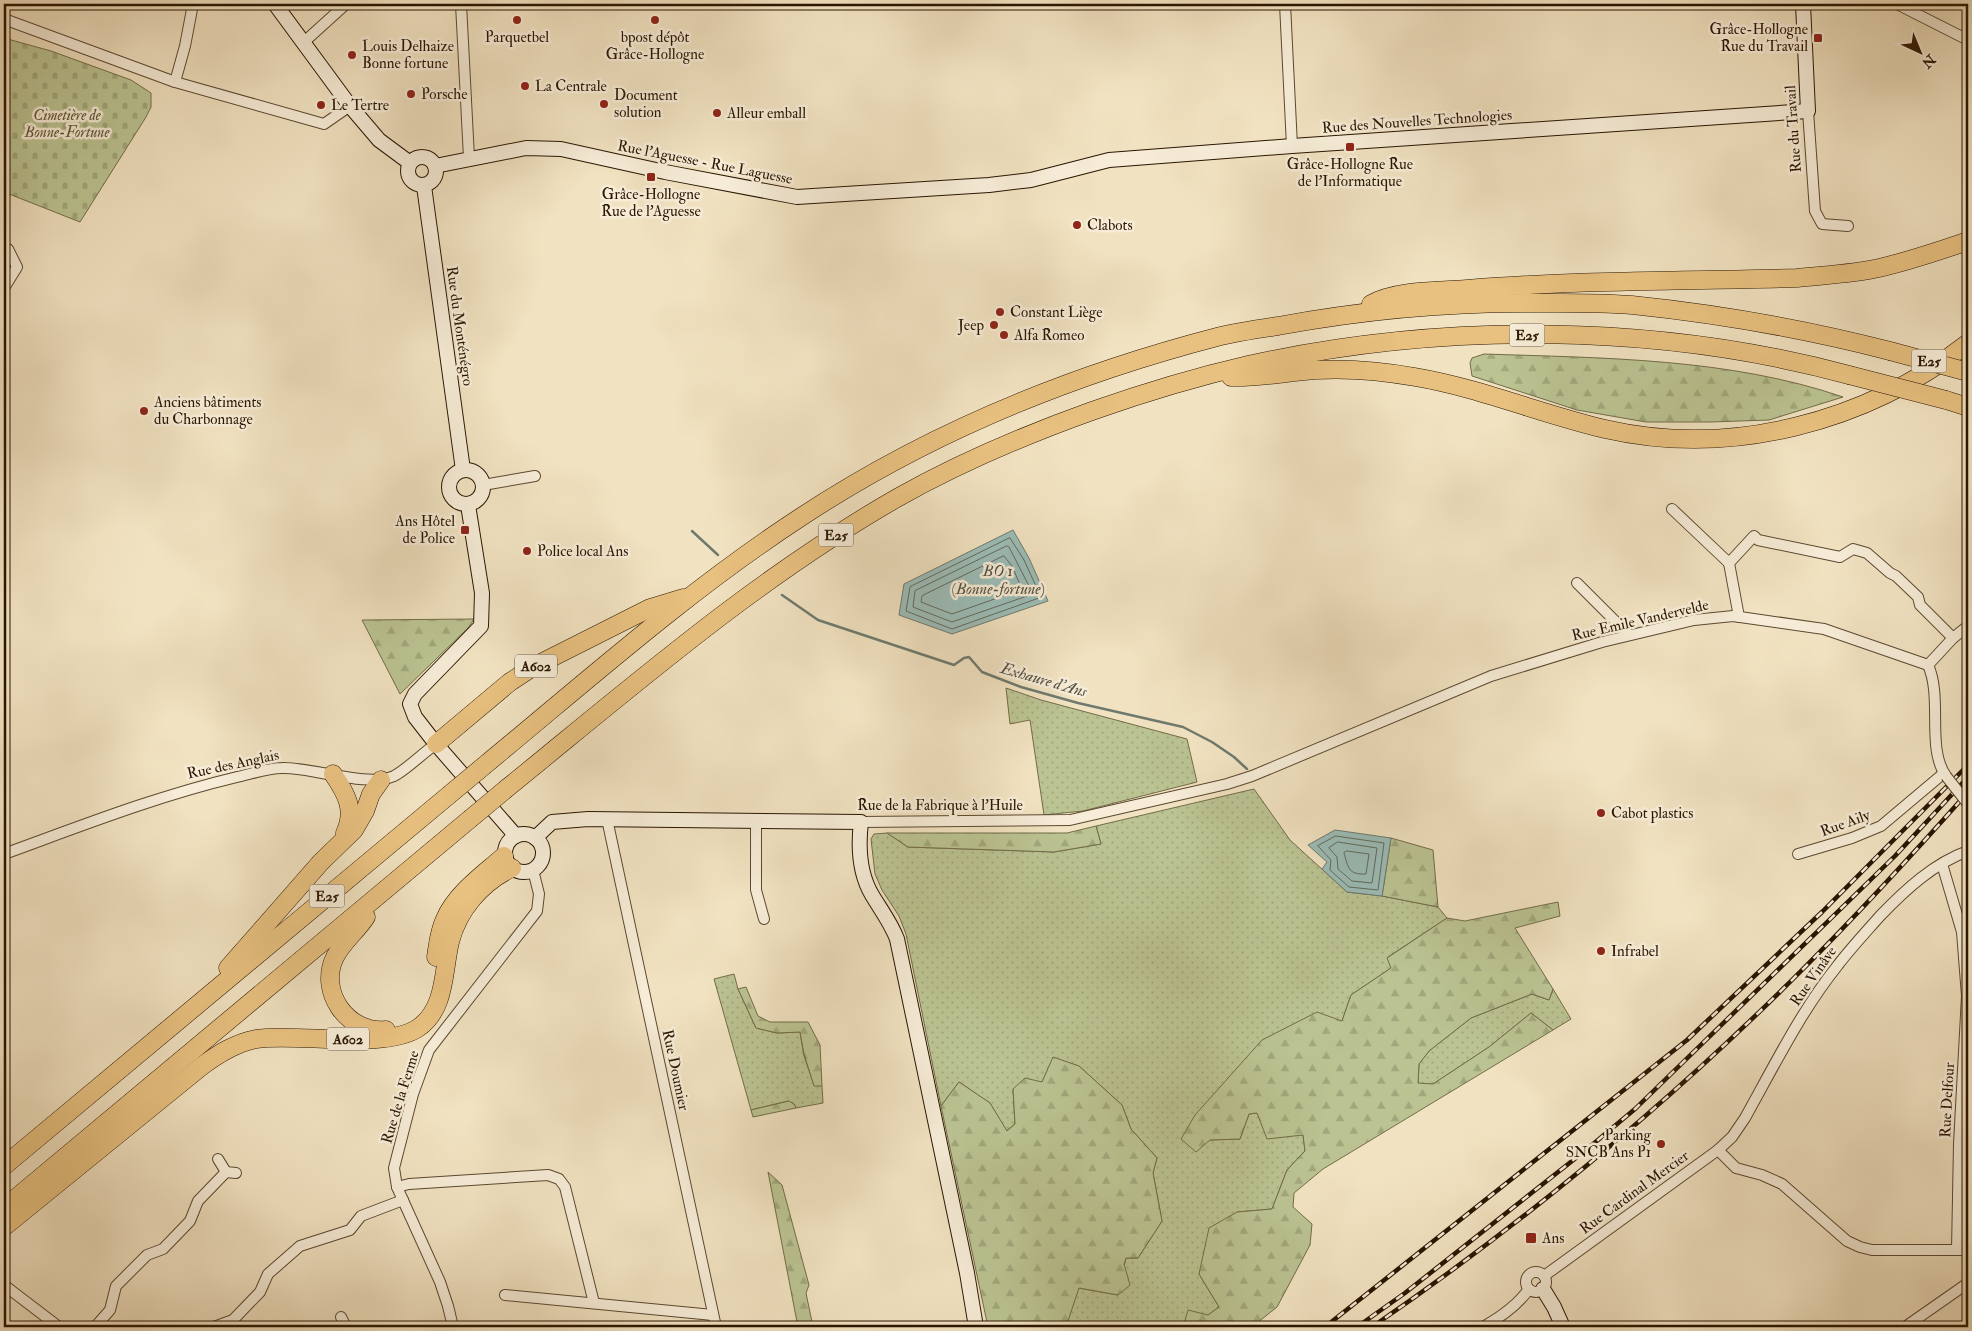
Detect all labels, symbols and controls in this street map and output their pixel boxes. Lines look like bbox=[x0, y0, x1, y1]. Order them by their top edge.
marker: Parquetbel bbox=[511, 14, 523, 26]
marker: bpost dépôt Grâce-Hollogne bbox=[649, 14, 661, 26]
place label: Grâce-Hollogne Rue du Travail bbox=[1710, 20, 1808, 56]
place label: Parquetbel bbox=[485, 28, 549, 47]
place label: bpost dépôt Grâce-Hollogne bbox=[606, 28, 704, 64]
north arrow bbox=[1894, 28, 1944, 78]
marker: Grâce-Hollogne Rue du Travail bbox=[1812, 32, 1824, 44]
place label: Louis Delhaize Bonne fortune bbox=[362, 37, 454, 73]
marker: Louis Delhaize Bonne fortune bbox=[346, 49, 358, 61]
text: N bbox=[1918, 50, 1940, 72]
place label: La Centrale bbox=[535, 77, 607, 96]
marker: La Centrale bbox=[519, 80, 531, 92]
place label: Porsche bbox=[421, 85, 468, 104]
street label: Rue du Travail bbox=[1781, 85, 1806, 173]
place label: Document solution bbox=[614, 86, 678, 122]
marker: Porsche bbox=[405, 88, 417, 100]
place label: Le Tertre bbox=[331, 96, 389, 115]
marker: Document solution bbox=[598, 98, 610, 110]
marker: Le Tertre bbox=[315, 99, 327, 111]
place label: Alleur emball bbox=[726, 104, 806, 123]
street label: Rue des Nouvelles Technologies bbox=[1321, 105, 1513, 138]
park label: Cimetière de Bonne-Fortune bbox=[24, 106, 110, 142]
marker: Alleur emball bbox=[711, 107, 723, 119]
street label: Rue l'Aguesse - Rue Laguesse bbox=[616, 136, 794, 189]
marker: Grâce-Hollogne Rue de l'Informatique bbox=[1344, 141, 1356, 153]
place label: Grâce-Hollogne Rue de l'Informatique bbox=[1287, 155, 1413, 191]
marker: Grâce-Hollogne Rue de l'Aguesse bbox=[645, 171, 657, 183]
place label: Grâce-Hollogne Rue de l'Aguesse bbox=[601, 185, 701, 221]
place label: Clabots bbox=[1087, 216, 1133, 235]
marker: Clabots bbox=[1071, 219, 1083, 231]
street label: Rue du Monténégro bbox=[442, 265, 477, 387]
place label: Constant Liège bbox=[1010, 303, 1103, 322]
marker: Constant Liège bbox=[994, 306, 1006, 318]
place label: Jeep bbox=[957, 316, 984, 336]
marker: Jeep bbox=[988, 319, 1000, 331]
road number: E25 bbox=[1510, 324, 1544, 346]
place label: Alfa Romeo bbox=[1013, 326, 1084, 345]
marker: Alfa Romeo bbox=[998, 329, 1010, 341]
road number: E25 bbox=[1912, 350, 1946, 372]
place label: Anciens bâtiments du Charbonnage bbox=[153, 393, 261, 429]
marker: Anciens bâtiments du Charbonnage bbox=[138, 405, 150, 417]
place label: Ans Hôtel de Police bbox=[394, 512, 455, 548]
marker: Ans Hôtel de Police bbox=[459, 524, 471, 536]
road number: E25 bbox=[818, 524, 854, 546]
place label: Police local Ans bbox=[537, 542, 628, 561]
marker: Police local Ans bbox=[521, 545, 533, 557]
water label: BO 1 (Bonne-fortune) bbox=[951, 561, 1045, 599]
street label: Rue Emile Vandervelde bbox=[1570, 595, 1710, 645]
road number: A602 bbox=[515, 654, 557, 678]
water label: Exhaure d'Ans bbox=[997, 658, 1090, 702]
street label: Rue des Anglais bbox=[185, 745, 281, 784]
street label: Rue de la Fabrique à l'Huile bbox=[857, 796, 1023, 815]
place label: Cabot plastics bbox=[1611, 804, 1693, 824]
street label: Rue Aily bbox=[1818, 806, 1873, 841]
marker: Cabot plastics bbox=[1595, 807, 1607, 819]
road number: E25 bbox=[310, 884, 344, 908]
place label: Infrabel bbox=[1611, 942, 1659, 961]
street label: Rue Vinâve bbox=[1786, 943, 1841, 1010]
marker: Infrabel bbox=[1595, 945, 1607, 957]
road number: A602 bbox=[327, 1028, 369, 1050]
street label: Rue Doumier bbox=[658, 1028, 693, 1113]
street label: Rue de la Ferme bbox=[377, 1048, 424, 1146]
street label: Rue Delfour bbox=[1936, 1061, 1959, 1138]
place label: Parking SNCB Ans P1 bbox=[1566, 1126, 1652, 1162]
marker: Parking SNCB Ans P1 bbox=[1655, 1138, 1667, 1150]
street label: Rue Cardinal Mercier bbox=[1576, 1146, 1693, 1238]
place label: Ans bbox=[1541, 1229, 1564, 1248]
marker: Ans bbox=[1524, 1231, 1538, 1245]

